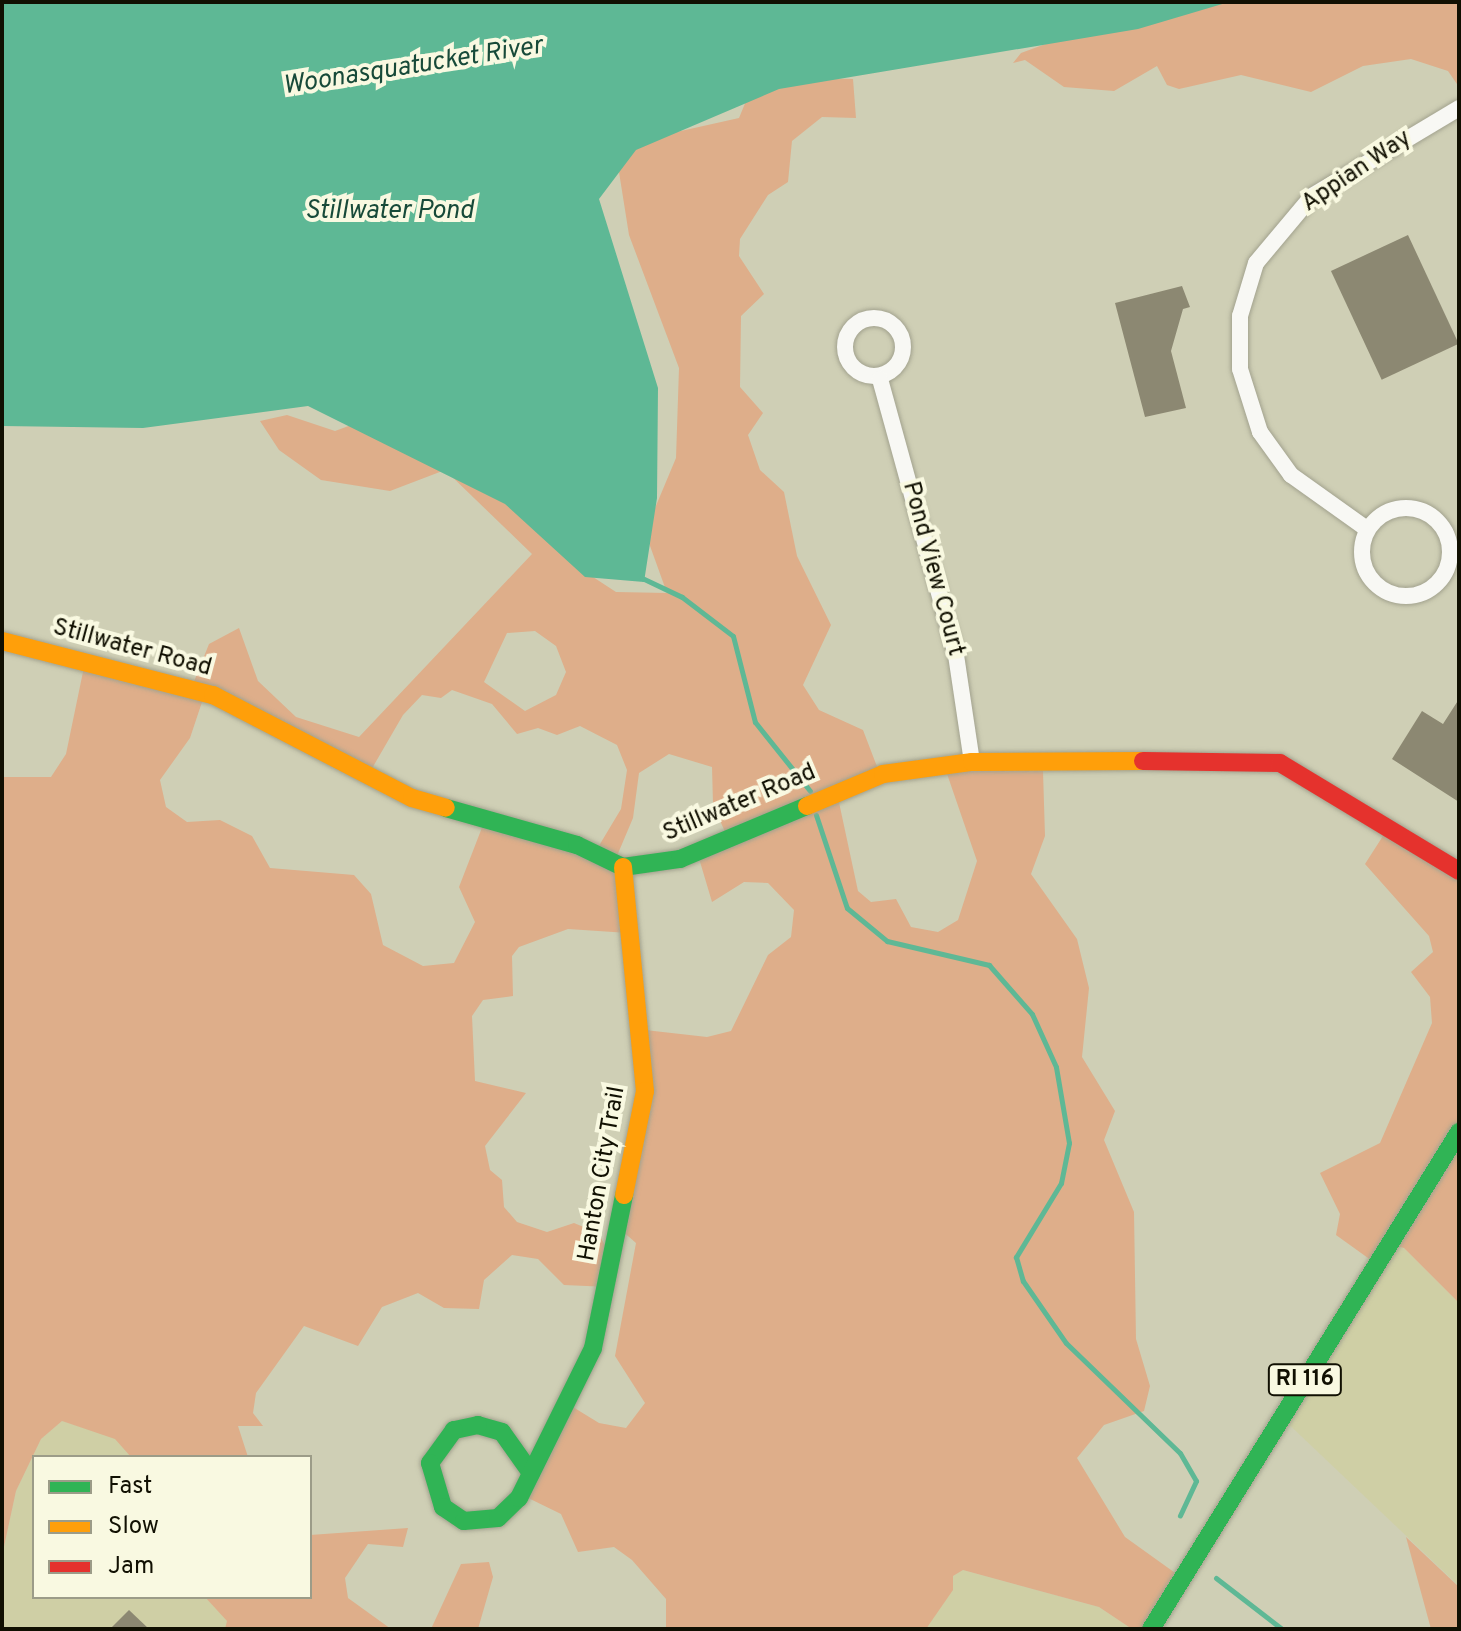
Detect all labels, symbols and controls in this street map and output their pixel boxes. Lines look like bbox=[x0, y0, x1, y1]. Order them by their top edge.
water label: Woonasquatucket River bbox=[281, 31, 545, 103]
street label: Appian Way bbox=[1297, 125, 1417, 219]
water label: Stillwater Pond bbox=[305, 196, 473, 228]
street label: Pond View Court bbox=[895, 478, 969, 660]
street label: Stillwater Road bbox=[49, 614, 215, 684]
street label: Stillwater Road bbox=[659, 759, 821, 849]
street label: Hanton City Trail bbox=[573, 1084, 633, 1264]
road number: RI 116 bbox=[1267, 1362, 1343, 1398]
legend bbox=[32, 1455, 312, 1599]
text: Fast bbox=[108, 1472, 152, 1502]
text: Slow bbox=[108, 1512, 159, 1542]
text: Jam bbox=[108, 1552, 154, 1582]

